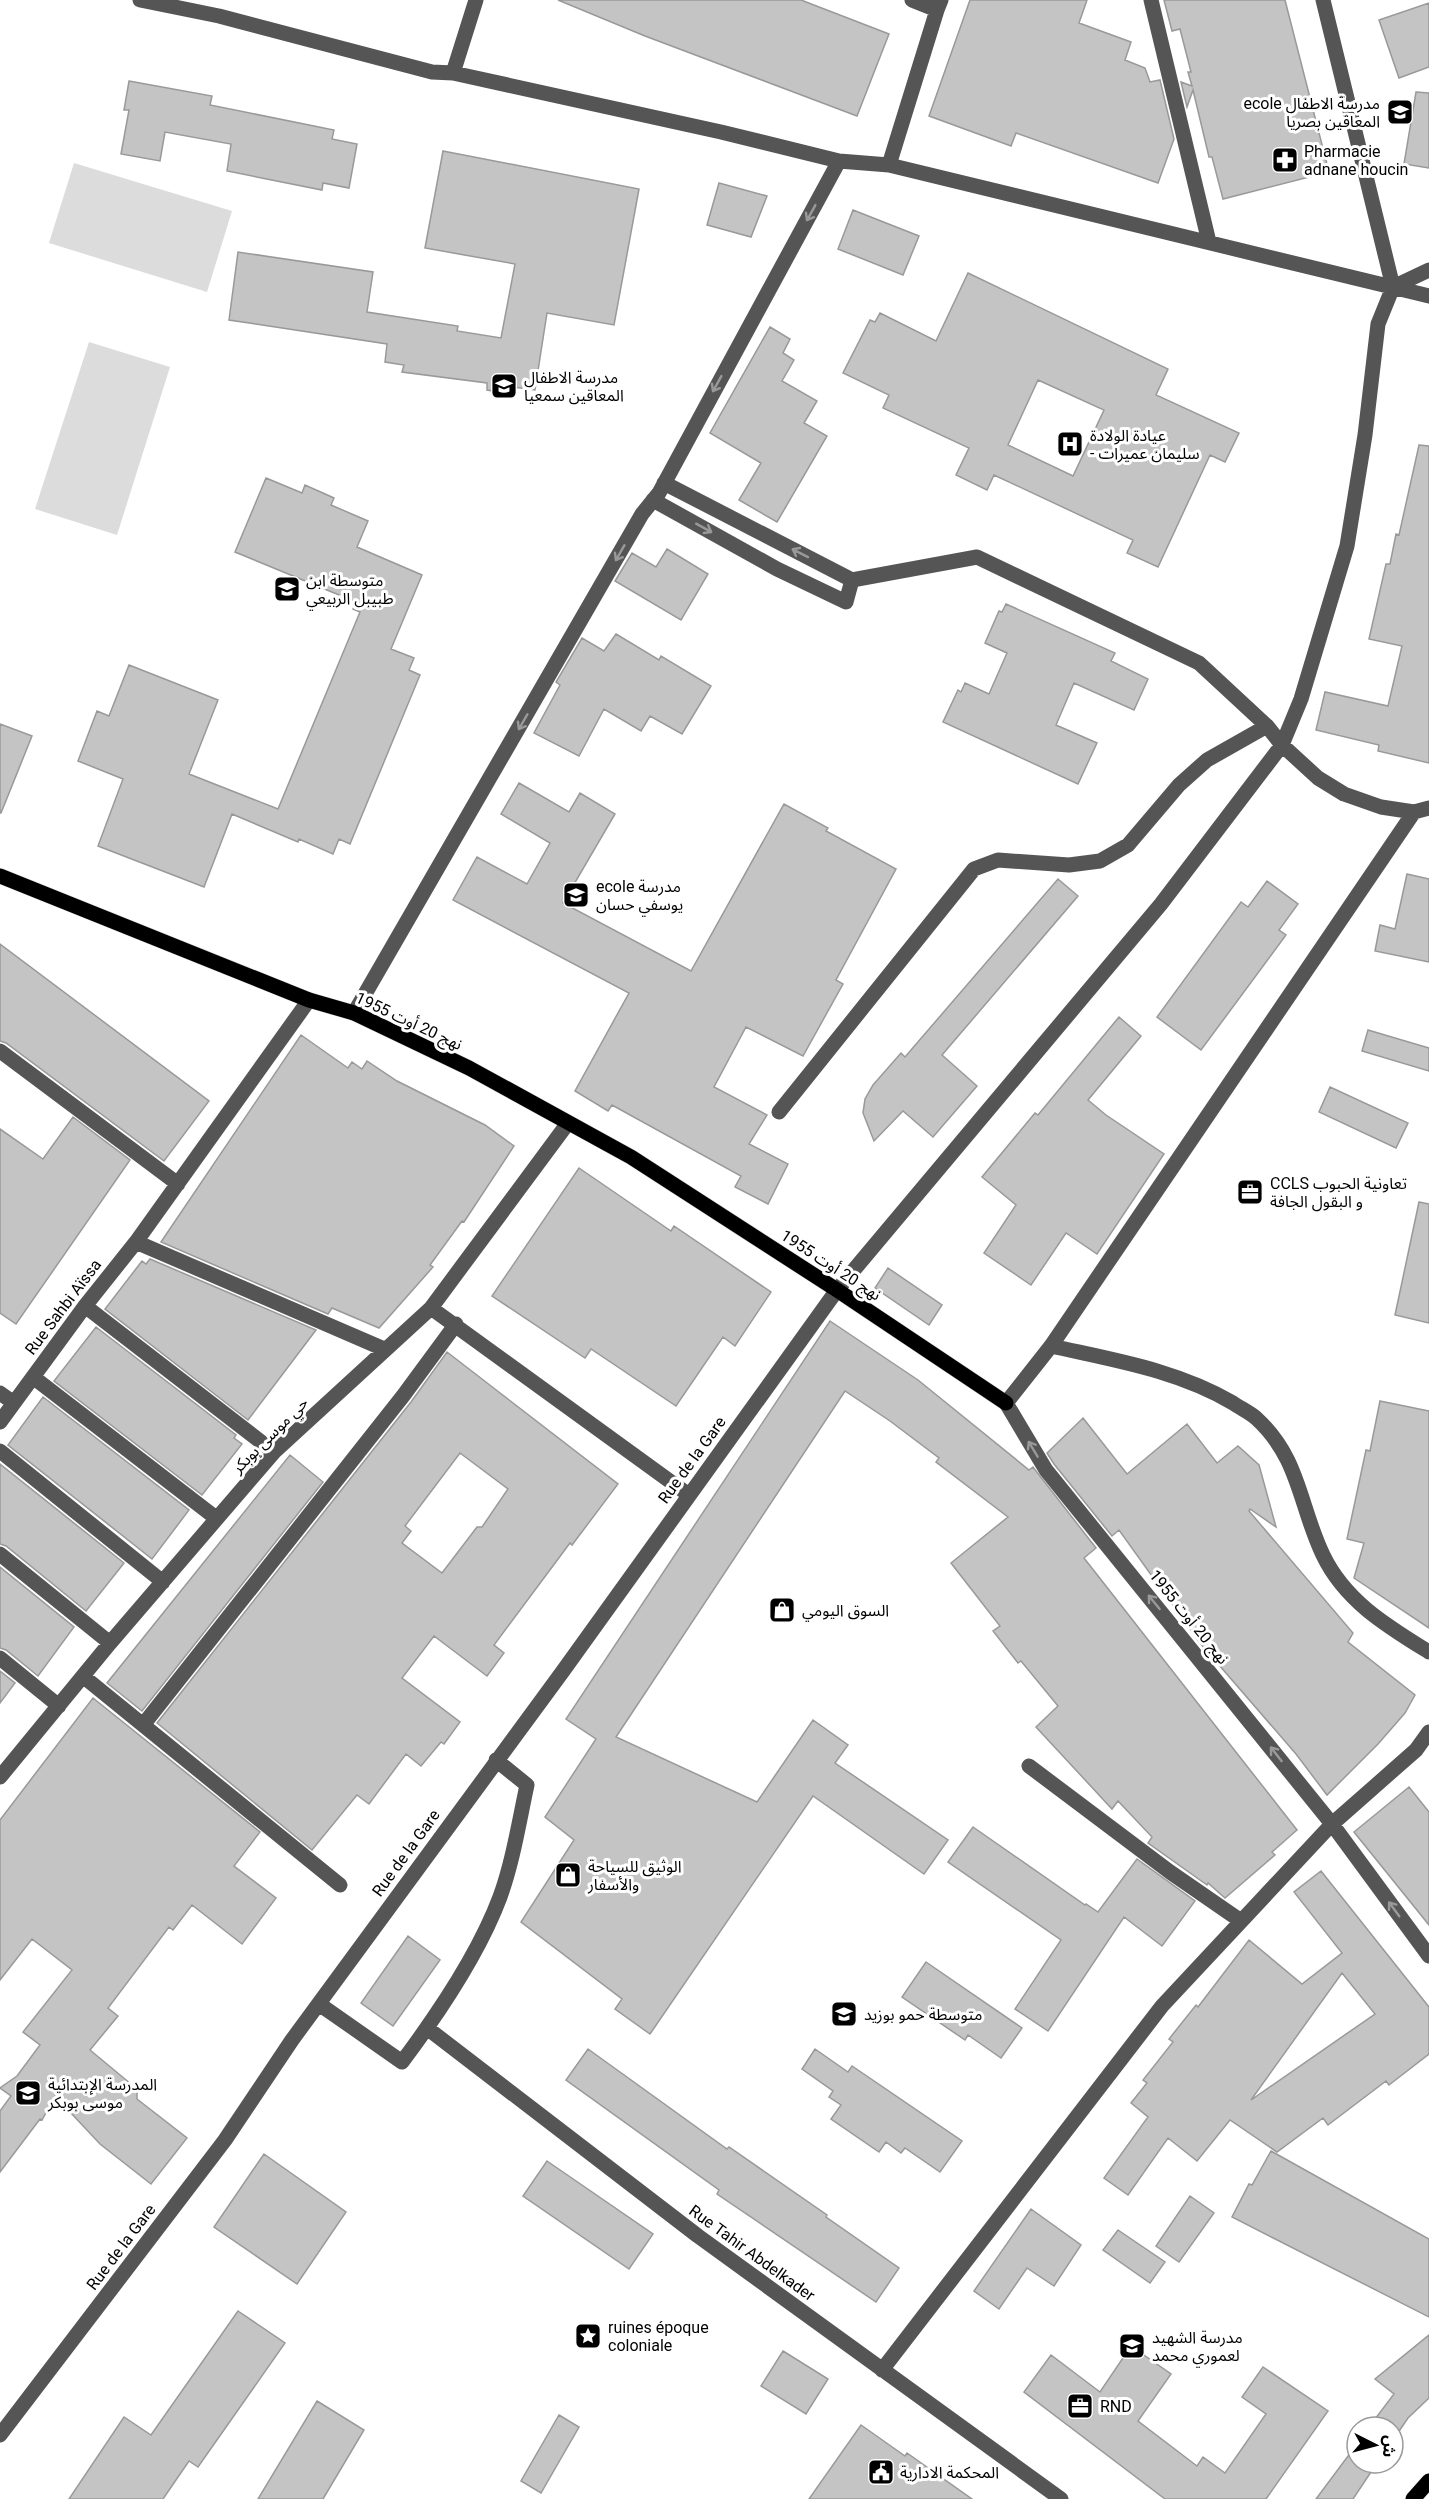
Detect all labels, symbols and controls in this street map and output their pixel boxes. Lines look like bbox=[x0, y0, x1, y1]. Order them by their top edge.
place label: ecole مدرسة الاطفال المعاقين بصريا bbox=[1243, 94, 1380, 131]
school or university icon: ecole مدرسة الاطفال المعاقين بصريا bbox=[1385, 97, 1415, 127]
place label: Pharmacie adnane houcin bbox=[1304, 142, 1408, 179]
pharmacy icon: Pharmacie adnane houcin bbox=[1270, 145, 1300, 175]
one-way arrow bbox=[805, 204, 817, 221]
place label: مدرسة الاطفال المعاقين سمعيا bbox=[524, 368, 624, 405]
school or university icon: مدرسة الاطفال المعاقين سمعيا bbox=[489, 371, 519, 401]
one-way arrow bbox=[711, 375, 723, 392]
place label: عيادة الولادة - سليمان عميرات bbox=[1090, 426, 1199, 463]
hospital icon: عيادة الولادة - سليمان عميرات bbox=[1055, 429, 1085, 459]
one-way arrow bbox=[695, 523, 712, 535]
one-way arrow bbox=[614, 544, 626, 561]
one-way arrow bbox=[792, 547, 810, 558]
place label: متوسطة ابن طبيبل الربيعي bbox=[306, 571, 394, 610]
school or university icon: متوسطة ابن طبيبل الربيعي bbox=[272, 574, 302, 604]
one-way arrow bbox=[516, 713, 528, 730]
place label: ecole مدرسة يوسفي حسان bbox=[596, 877, 683, 916]
school or university icon: ecole مدرسة يوسفي حسان bbox=[561, 880, 591, 910]
street label: نهج 20 أوت 1955 bbox=[351, 988, 465, 1057]
place label: CCLS تعاونية الحبوب و البقول الجافة bbox=[1270, 1174, 1407, 1212]
office icon: CCLS تعاونية الحبوب و البقول الجافة bbox=[1235, 1177, 1265, 1207]
street label: نهج 20 أوت 1955 bbox=[776, 1226, 885, 1307]
street label: Rue Sahbi Aïssa bbox=[21, 1256, 105, 1358]
street label: حي موسى بوبكر bbox=[227, 1393, 314, 1480]
street label: Rue de la Gare bbox=[654, 1413, 730, 1507]
one-way arrow bbox=[1027, 1441, 1039, 1458]
street label: نهج 20 أوت 1955 bbox=[1143, 1566, 1233, 1670]
one-way arrow bbox=[1147, 1594, 1160, 1610]
shop icon: السوق اليومي bbox=[767, 1595, 797, 1625]
place label: السوق اليومي bbox=[802, 1601, 889, 1622]
one-way arrow bbox=[1269, 1746, 1282, 1762]
street label: Rue de la Gare bbox=[368, 1806, 444, 1900]
place label: الوثيق للسياحة والأسفار bbox=[587, 1857, 682, 1894]
shop icon: الوثيق للسياحة والأسفار bbox=[553, 1860, 583, 1890]
one-way arrow bbox=[1388, 1902, 1400, 1918]
school or university icon: متوسطة حمو بوزيد bbox=[829, 1999, 859, 2029]
place label: متوسطة حمو بوزيد bbox=[864, 2005, 982, 2024]
place label: المدرسة الإبتدائية موسى بوبكر bbox=[47, 2075, 157, 2112]
school or university icon: المدرسة الإبتدائية موسى بوبكر bbox=[13, 2078, 43, 2108]
street label: Rue de la Gare bbox=[83, 2200, 159, 2294]
street label: Rue Tahir Abdelkader bbox=[685, 2201, 819, 2305]
place label: ruines époque coloniale bbox=[608, 2318, 709, 2355]
place icon: ruines époque coloniale bbox=[573, 2321, 603, 2351]
place label: مدرسة الشهيد لعموري محمد bbox=[1152, 2328, 1243, 2367]
school or university icon: مدرسة الشهيد لعموري محمد bbox=[1117, 2331, 1147, 2361]
office icon: RND bbox=[1065, 2391, 1095, 2421]
place label: RND bbox=[1100, 2397, 1132, 2416]
north arrow bbox=[1345, 2415, 1405, 2475]
text: ش bbox=[1379, 2435, 1400, 2458]
public building icon: المحكمة الادارية bbox=[866, 2457, 896, 2487]
place label: المحكمة الادارية bbox=[900, 2463, 999, 2482]

